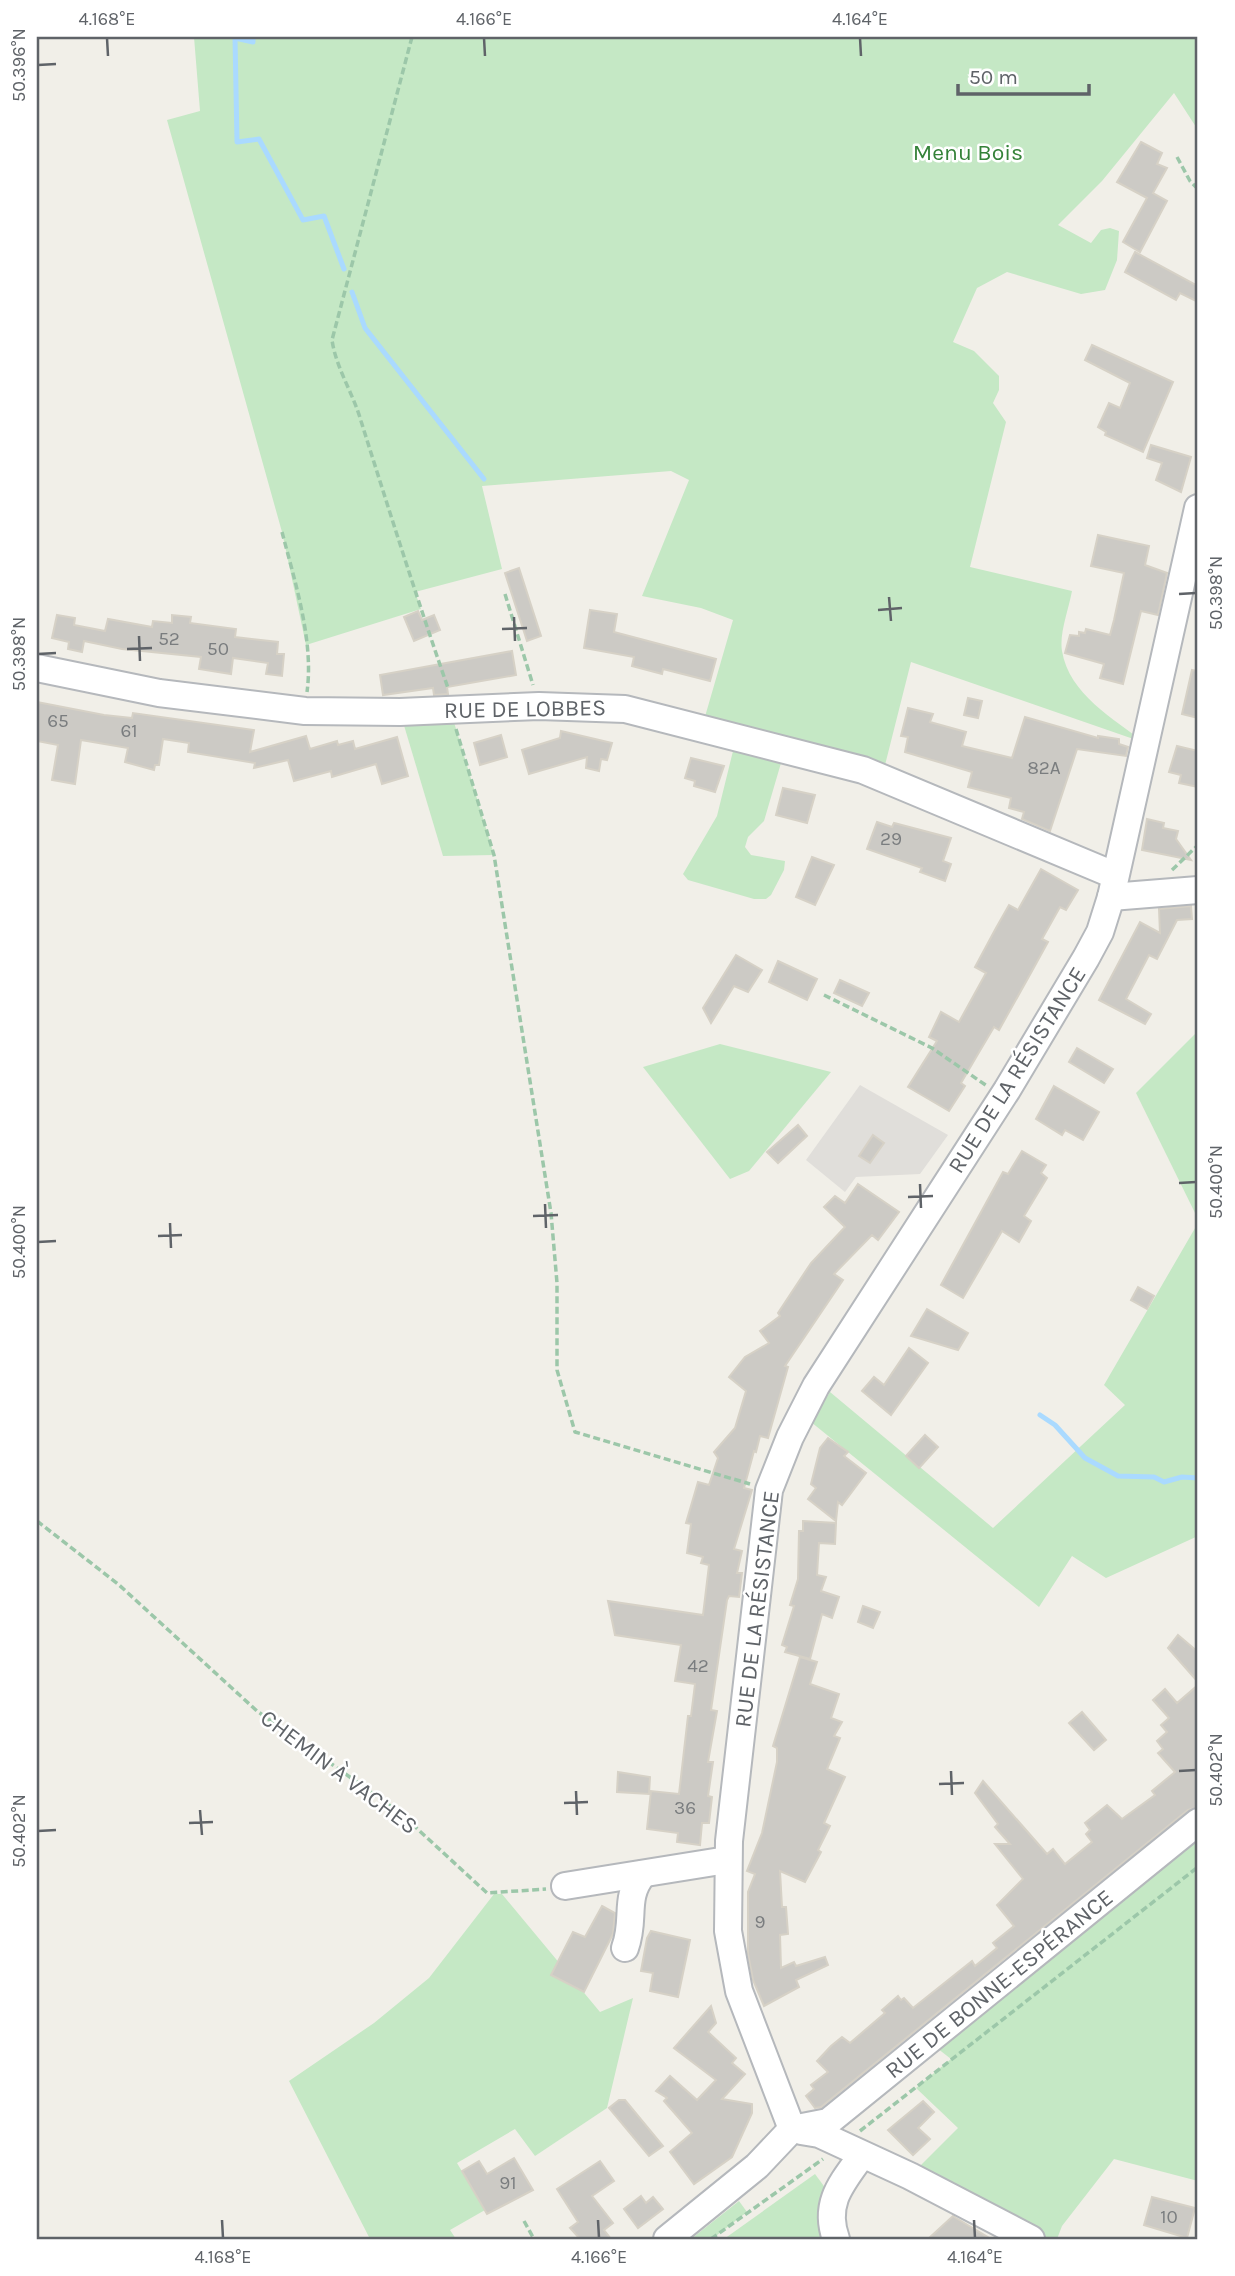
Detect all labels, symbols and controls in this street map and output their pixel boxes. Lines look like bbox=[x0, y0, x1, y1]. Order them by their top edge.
text: 4.168°E bbox=[79, 8, 135, 30]
text: 4.166°E bbox=[456, 8, 512, 30]
text: 4.164°E bbox=[832, 8, 888, 30]
text: 50.396°N bbox=[8, 28, 30, 102]
scale bar bbox=[958, 52, 1090, 96]
text: 50 m bbox=[969, 65, 1018, 89]
park label: Menu Bois bbox=[913, 139, 1023, 166]
text: 50.398°N bbox=[1205, 556, 1227, 630]
text: 50.398°N bbox=[8, 617, 30, 691]
house number: 52 bbox=[158, 628, 180, 650]
house number: 50 bbox=[207, 638, 229, 660]
street label: RUE DE LOBBES bbox=[444, 694, 606, 724]
house number: 65 bbox=[47, 710, 69, 732]
house number: 61 bbox=[120, 720, 138, 742]
house number: 82A bbox=[1027, 757, 1061, 779]
house number: 29 bbox=[880, 828, 902, 850]
street label: RUE DE LA RÉSISTANCE bbox=[942, 962, 1092, 1178]
text: 50.400°N bbox=[1205, 1145, 1227, 1219]
text: 50.400°N bbox=[8, 1205, 30, 1279]
street label: RUE DE LA RÉSISTANCE bbox=[729, 1489, 785, 1729]
house number: 42 bbox=[687, 1655, 709, 1677]
street label: CHEMIN À VACHES bbox=[255, 1704, 423, 1840]
text: 50.402°N bbox=[1205, 1733, 1227, 1807]
text: 50.402°N bbox=[8, 1794, 30, 1868]
house number: 36 bbox=[674, 1797, 696, 1819]
street label: RUE DE BONNE-ESPÉRANCE bbox=[880, 1884, 1118, 2084]
house number: 9 bbox=[754, 1911, 766, 1933]
house number: 91 bbox=[499, 2172, 517, 2194]
house number: 10 bbox=[1160, 2206, 1178, 2228]
text: 4.168°E bbox=[195, 2246, 251, 2268]
text: 4.166°E bbox=[571, 2246, 627, 2268]
text: 4.164°E bbox=[947, 2246, 1003, 2268]

